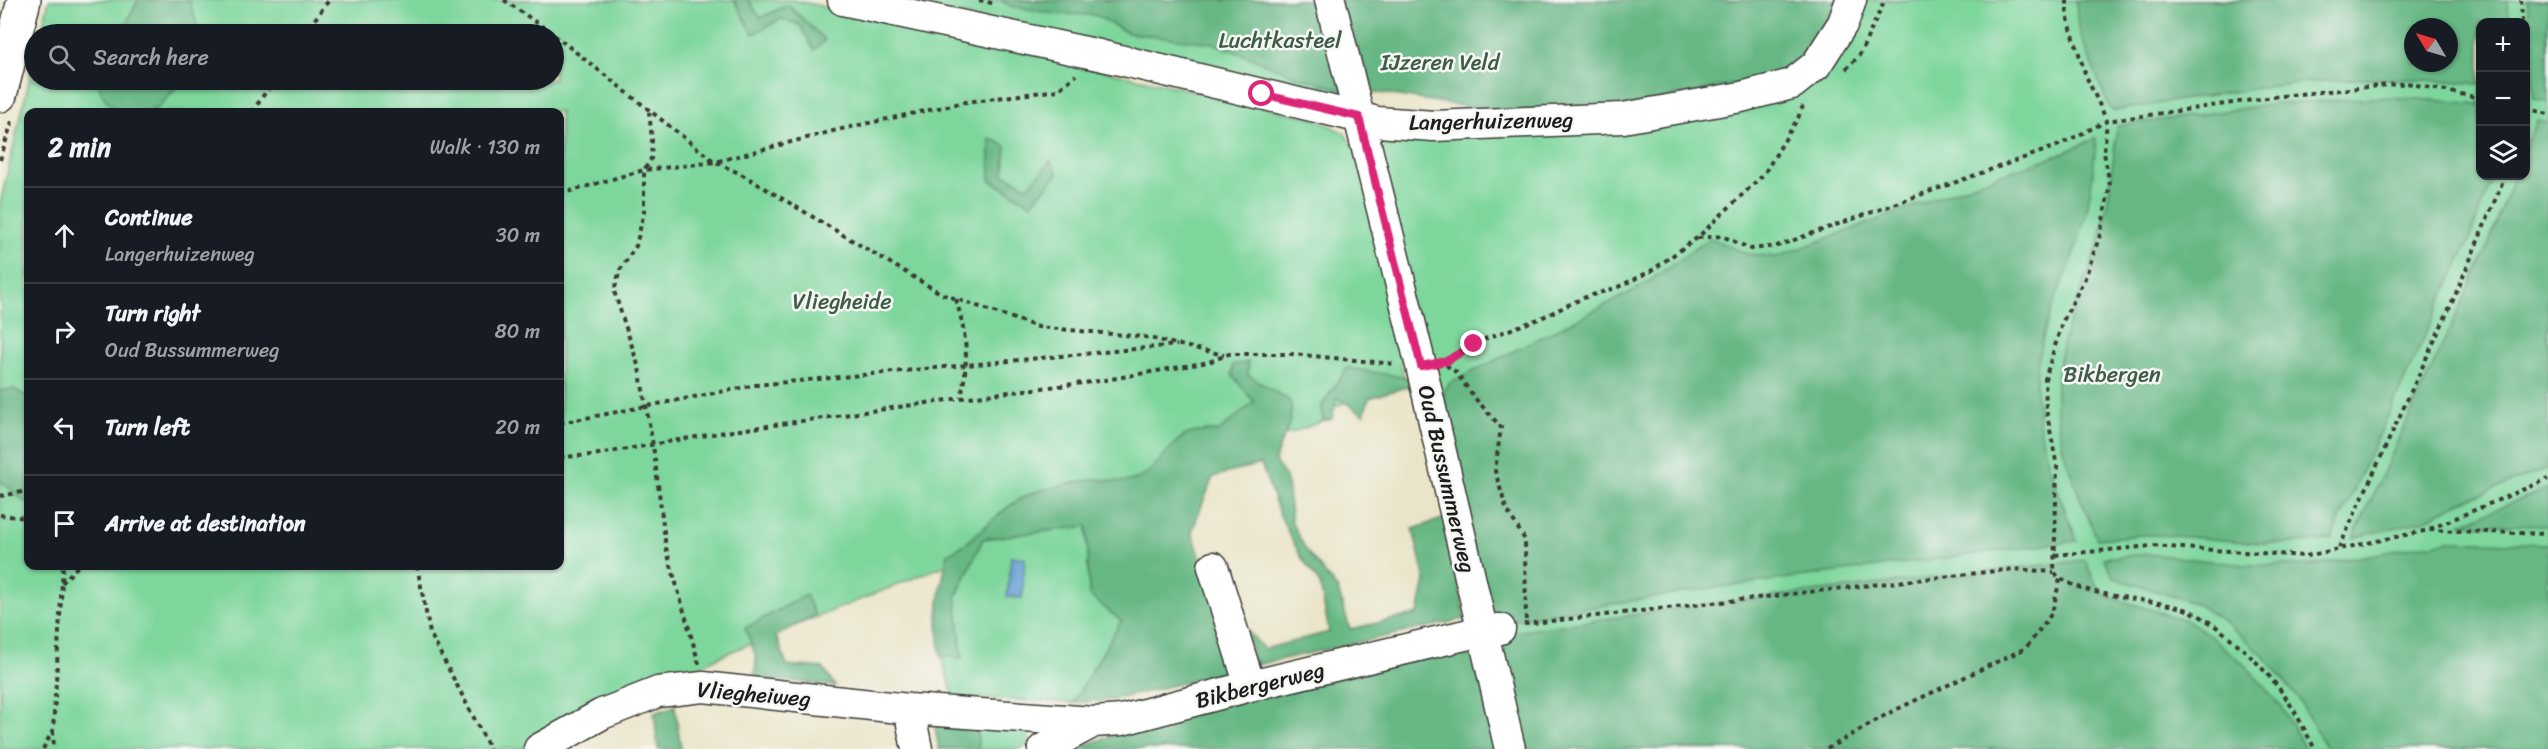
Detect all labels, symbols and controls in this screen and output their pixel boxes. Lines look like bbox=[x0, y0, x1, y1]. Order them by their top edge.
north arrow bbox=[2404, 18, 2458, 72]
map controls bbox=[2476, 18, 2530, 180]
button: + bbox=[2476, 18, 2530, 72]
park label: Luchtkasteel bbox=[1218, 21, 1342, 60]
search box bbox=[24, 24, 564, 90]
text: Search here bbox=[93, 38, 209, 77]
icon: search bbox=[45, 41, 78, 74]
park label: IJzeren Veld bbox=[1380, 43, 1501, 82]
button: − bbox=[2476, 72, 2530, 126]
route start bbox=[1248, 80, 1274, 106]
street label: Langerhuizenweg bbox=[1408, 100, 1574, 142]
text: 2 min bbox=[48, 124, 111, 170]
button: layers bbox=[2476, 126, 2530, 180]
text: Walk · 130 m bbox=[430, 130, 540, 165]
text: Continue bbox=[105, 198, 193, 237]
text: 30 m bbox=[496, 218, 540, 253]
icon: ahead bbox=[48, 219, 81, 252]
text: Langerhuizenweg bbox=[105, 237, 255, 272]
park label: Vliegheide bbox=[793, 282, 891, 321]
text: Turn right bbox=[105, 294, 200, 333]
text: 80 m bbox=[495, 314, 540, 349]
icon: right bbox=[48, 315, 81, 348]
route end bbox=[1460, 330, 1486, 356]
text: Oud Bussummerweg bbox=[105, 333, 279, 368]
park label: Bikbergen bbox=[2063, 355, 2161, 394]
street label: Oud Bussummerweg bbox=[1406, 381, 1488, 577]
text: Turn left bbox=[105, 408, 190, 447]
text: 20 m bbox=[495, 410, 540, 445]
icon: left bbox=[48, 411, 81, 444]
text: Arrive at destination bbox=[105, 504, 306, 543]
icon: arrive bbox=[48, 507, 81, 540]
street label: Bikbergerweg bbox=[1191, 650, 1329, 720]
street label: Vliegheiweg bbox=[696, 670, 812, 718]

